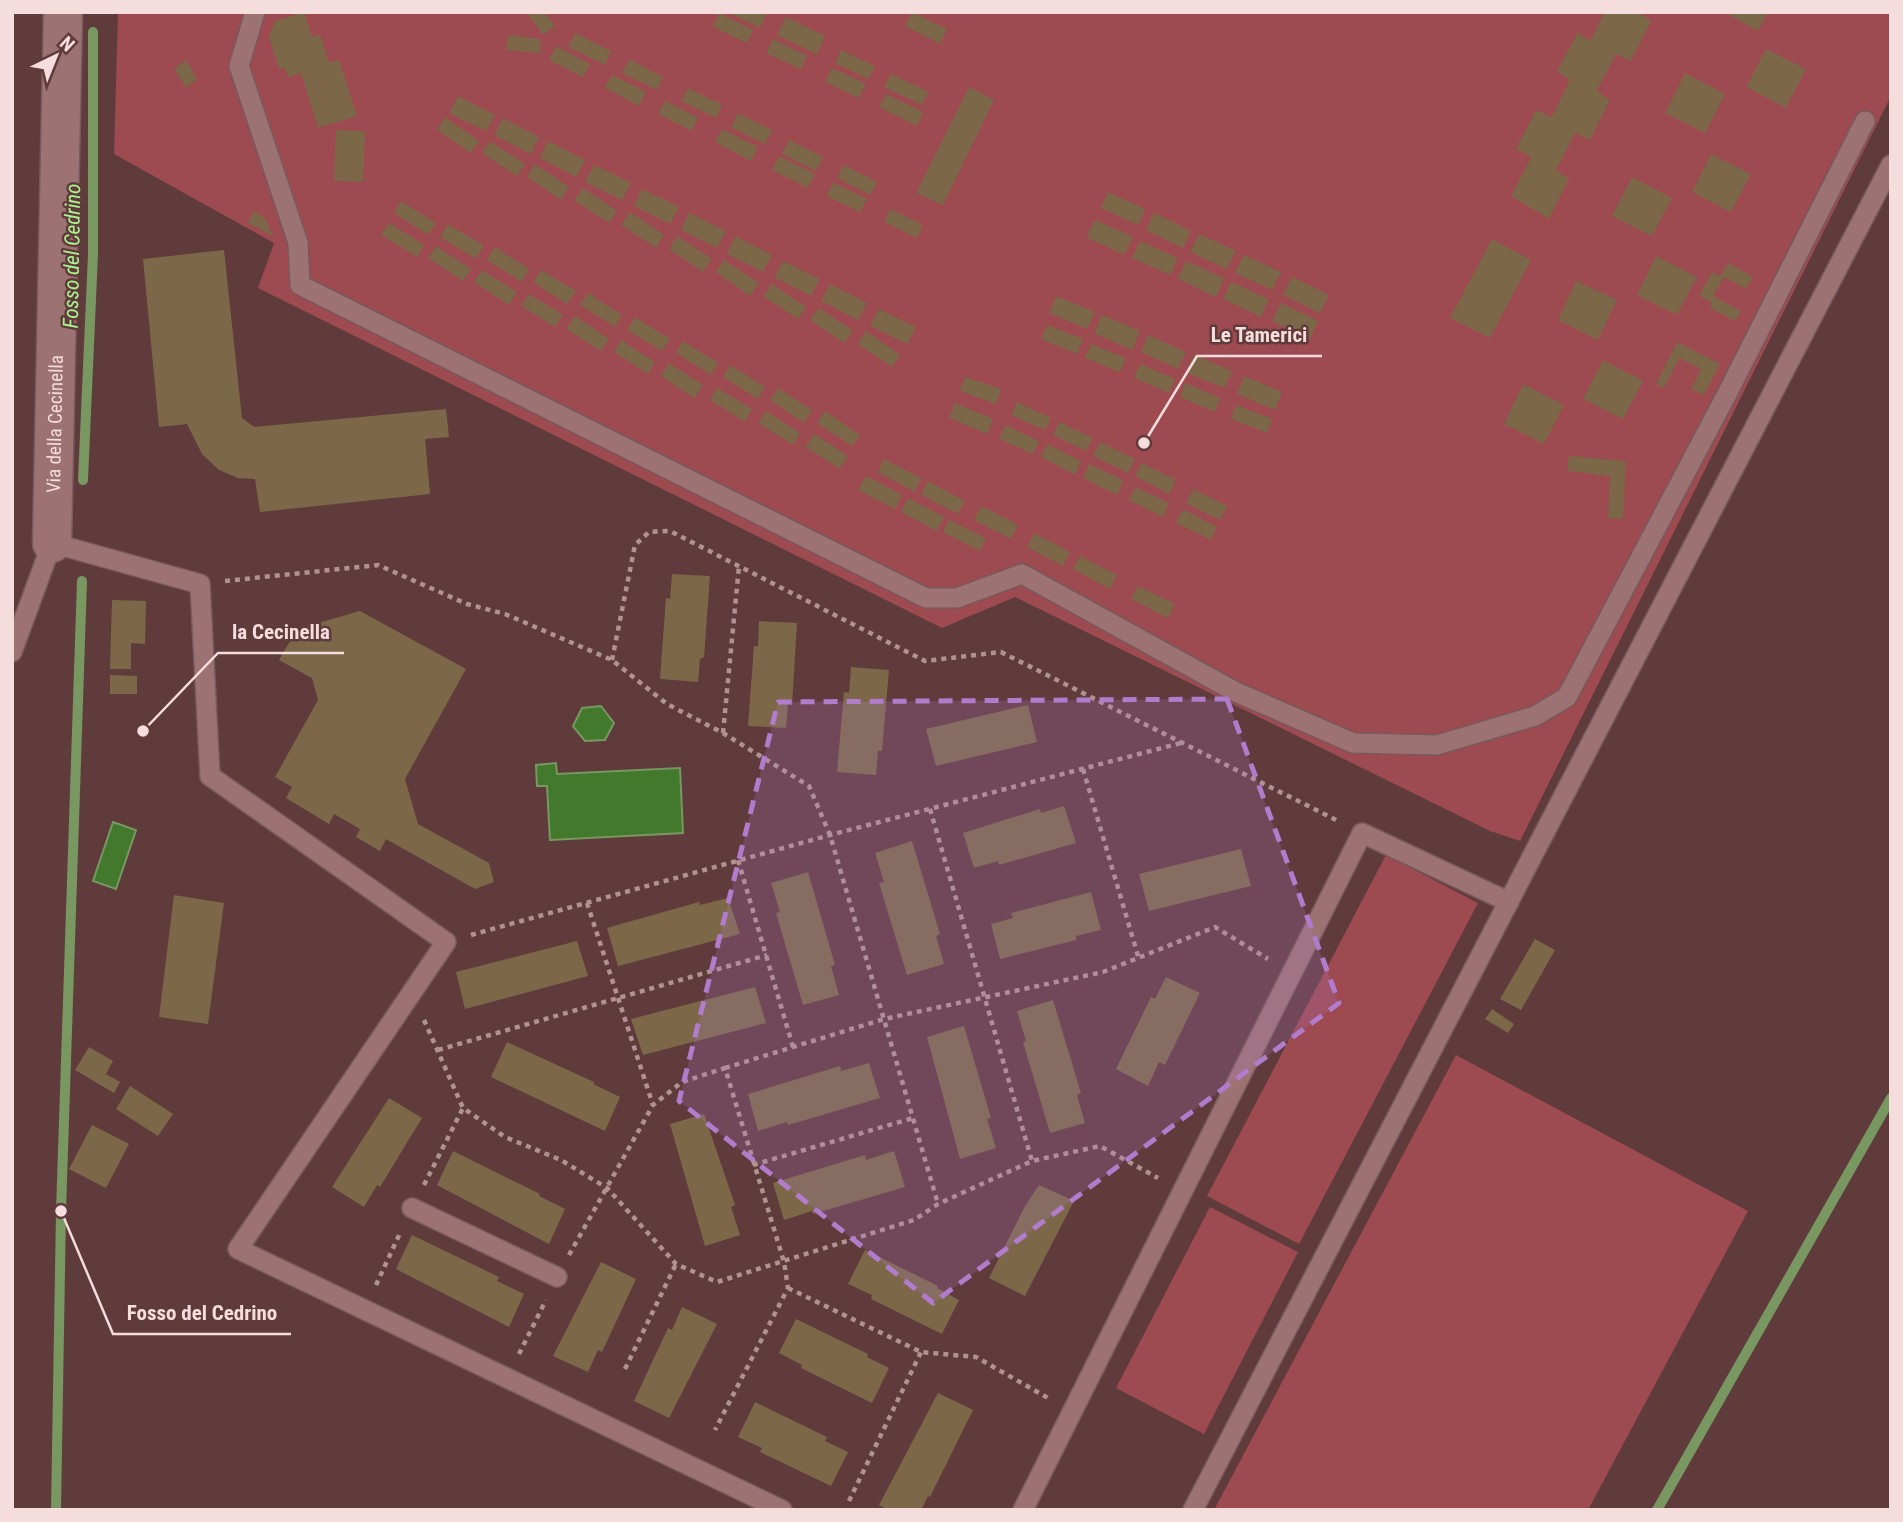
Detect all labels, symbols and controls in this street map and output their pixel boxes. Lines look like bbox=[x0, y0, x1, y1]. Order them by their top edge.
north arrow bbox=[21, 21, 91, 91]
text: N bbox=[55, 32, 79, 56]
water label: Fosso del Cedrino bbox=[59, 183, 85, 329]
callout: Le Tamerici bbox=[1197, 314, 1322, 356]
text: Le Tamerici bbox=[1211, 323, 1307, 347]
street label: Via della Cecinella bbox=[42, 355, 68, 493]
callout: la Cecinella bbox=[218, 611, 344, 653]
text: la Cecinella bbox=[232, 620, 330, 644]
callout: Fosso del Cedrino bbox=[113, 1292, 291, 1334]
text: Fosso del Cedrino bbox=[127, 1301, 277, 1325]

